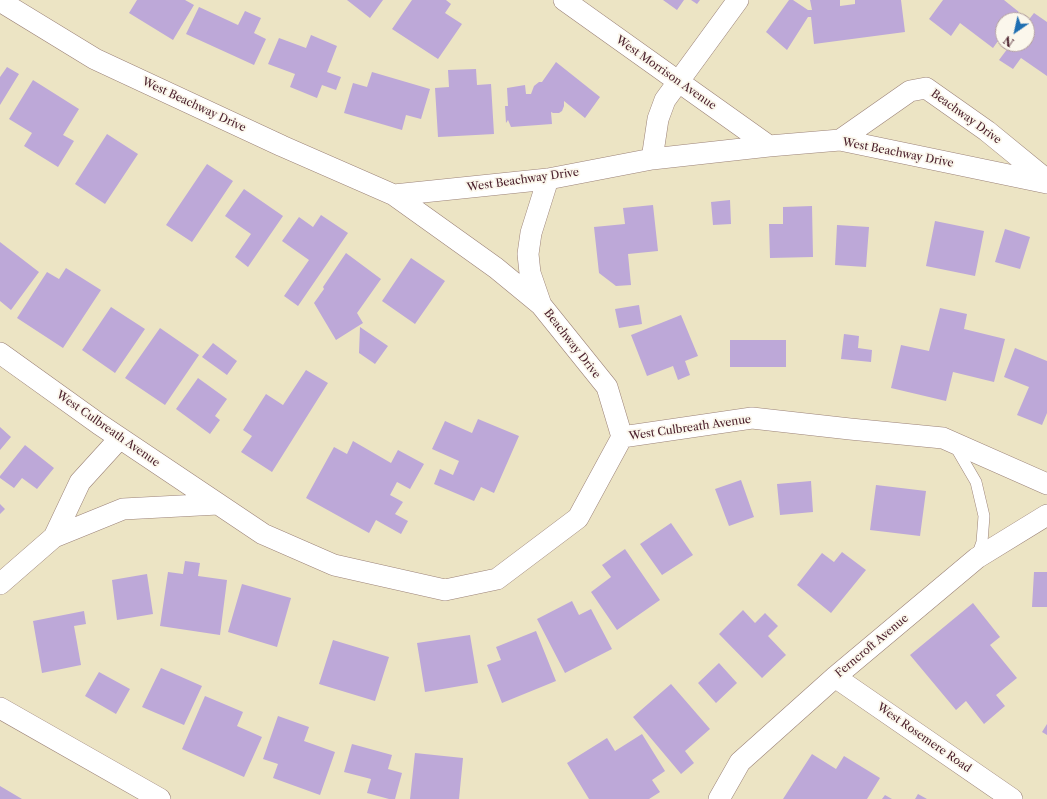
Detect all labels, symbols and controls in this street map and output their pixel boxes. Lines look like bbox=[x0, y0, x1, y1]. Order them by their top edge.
north arrow bbox=[995, 12, 1035, 52]
street label: West Morrison Avenue bbox=[613, 33, 719, 113]
text: N bbox=[1001, 33, 1017, 50]
street label: West Beachway Drive bbox=[140, 75, 248, 135]
street label: Beachway Drive bbox=[928, 87, 1004, 147]
street label: West Beachway Drive bbox=[841, 136, 955, 170]
street label: West Beachway Drive bbox=[466, 166, 580, 194]
street label: Beachway Drive bbox=[541, 307, 603, 381]
street label: West Culbreath Avenue bbox=[54, 388, 162, 470]
street label: West Culbreath Avenue bbox=[628, 413, 752, 443]
street label: Ferncroft Avenue bbox=[833, 612, 911, 680]
street label: West Rosemere Road bbox=[874, 701, 974, 775]

